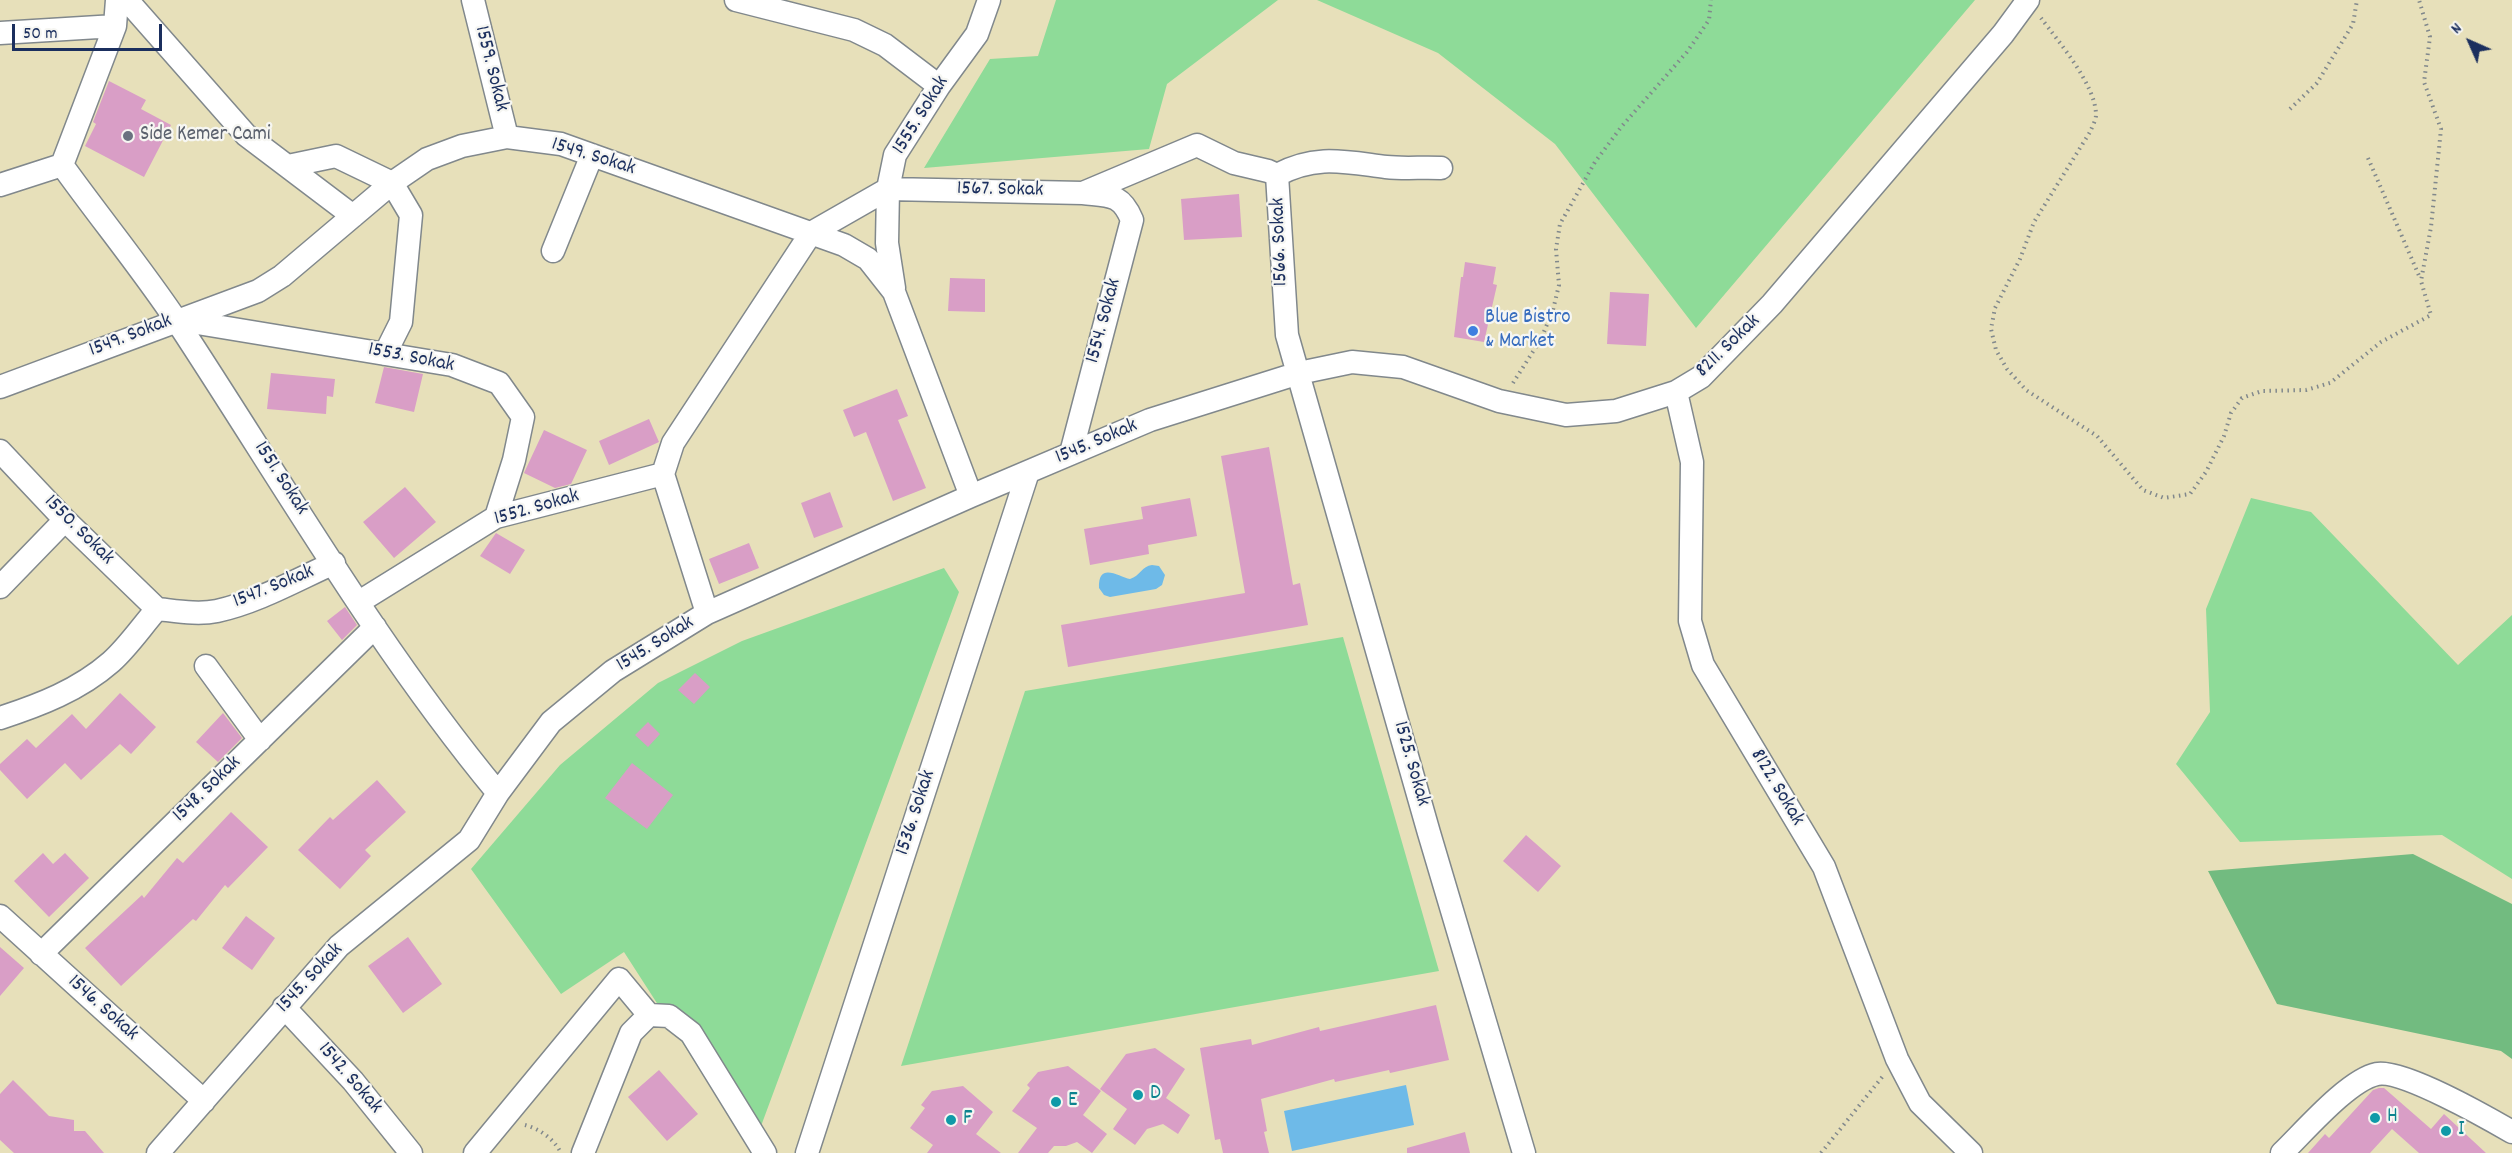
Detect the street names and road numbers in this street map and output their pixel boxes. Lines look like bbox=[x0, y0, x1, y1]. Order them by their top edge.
street label: 1559. Sokak bbox=[467, 23, 513, 115]
street label: 1555. Sokak bbox=[888, 72, 956, 160]
street label: 1549. Sokak bbox=[548, 133, 638, 183]
street label: 1567. Sokak bbox=[956, 178, 1044, 204]
street label: 1566. Sokak bbox=[1267, 197, 1295, 287]
street label: 1554. Sokak bbox=[1082, 276, 1128, 366]
street label: 1549. Sokak bbox=[86, 310, 176, 364]
street label: 8211. Sokak bbox=[1691, 310, 1767, 384]
street label: 1553. Sokak bbox=[366, 338, 456, 380]
street label: 1545. Sokak bbox=[1052, 414, 1142, 472]
street label: 1551. Sokak bbox=[247, 437, 313, 521]
street label: 1552. Sokak bbox=[492, 485, 582, 533]
street label: 1550. Sokak bbox=[37, 490, 119, 572]
street label: 1547. Sokak bbox=[230, 560, 318, 616]
street label: 1545. Sokak bbox=[613, 611, 699, 679]
street label: 1525. Sokak bbox=[1386, 719, 1434, 809]
street label: 8122. Sokak bbox=[1743, 745, 1809, 831]
street label: 1548. Sokak bbox=[169, 751, 247, 829]
street label: 1536. Sokak bbox=[891, 767, 943, 859]
street label: 1545. Sokak bbox=[272, 939, 350, 1019]
street label: 1546. Sokak bbox=[61, 970, 143, 1048]
street label: 1542. Sokak bbox=[311, 1038, 387, 1120]

